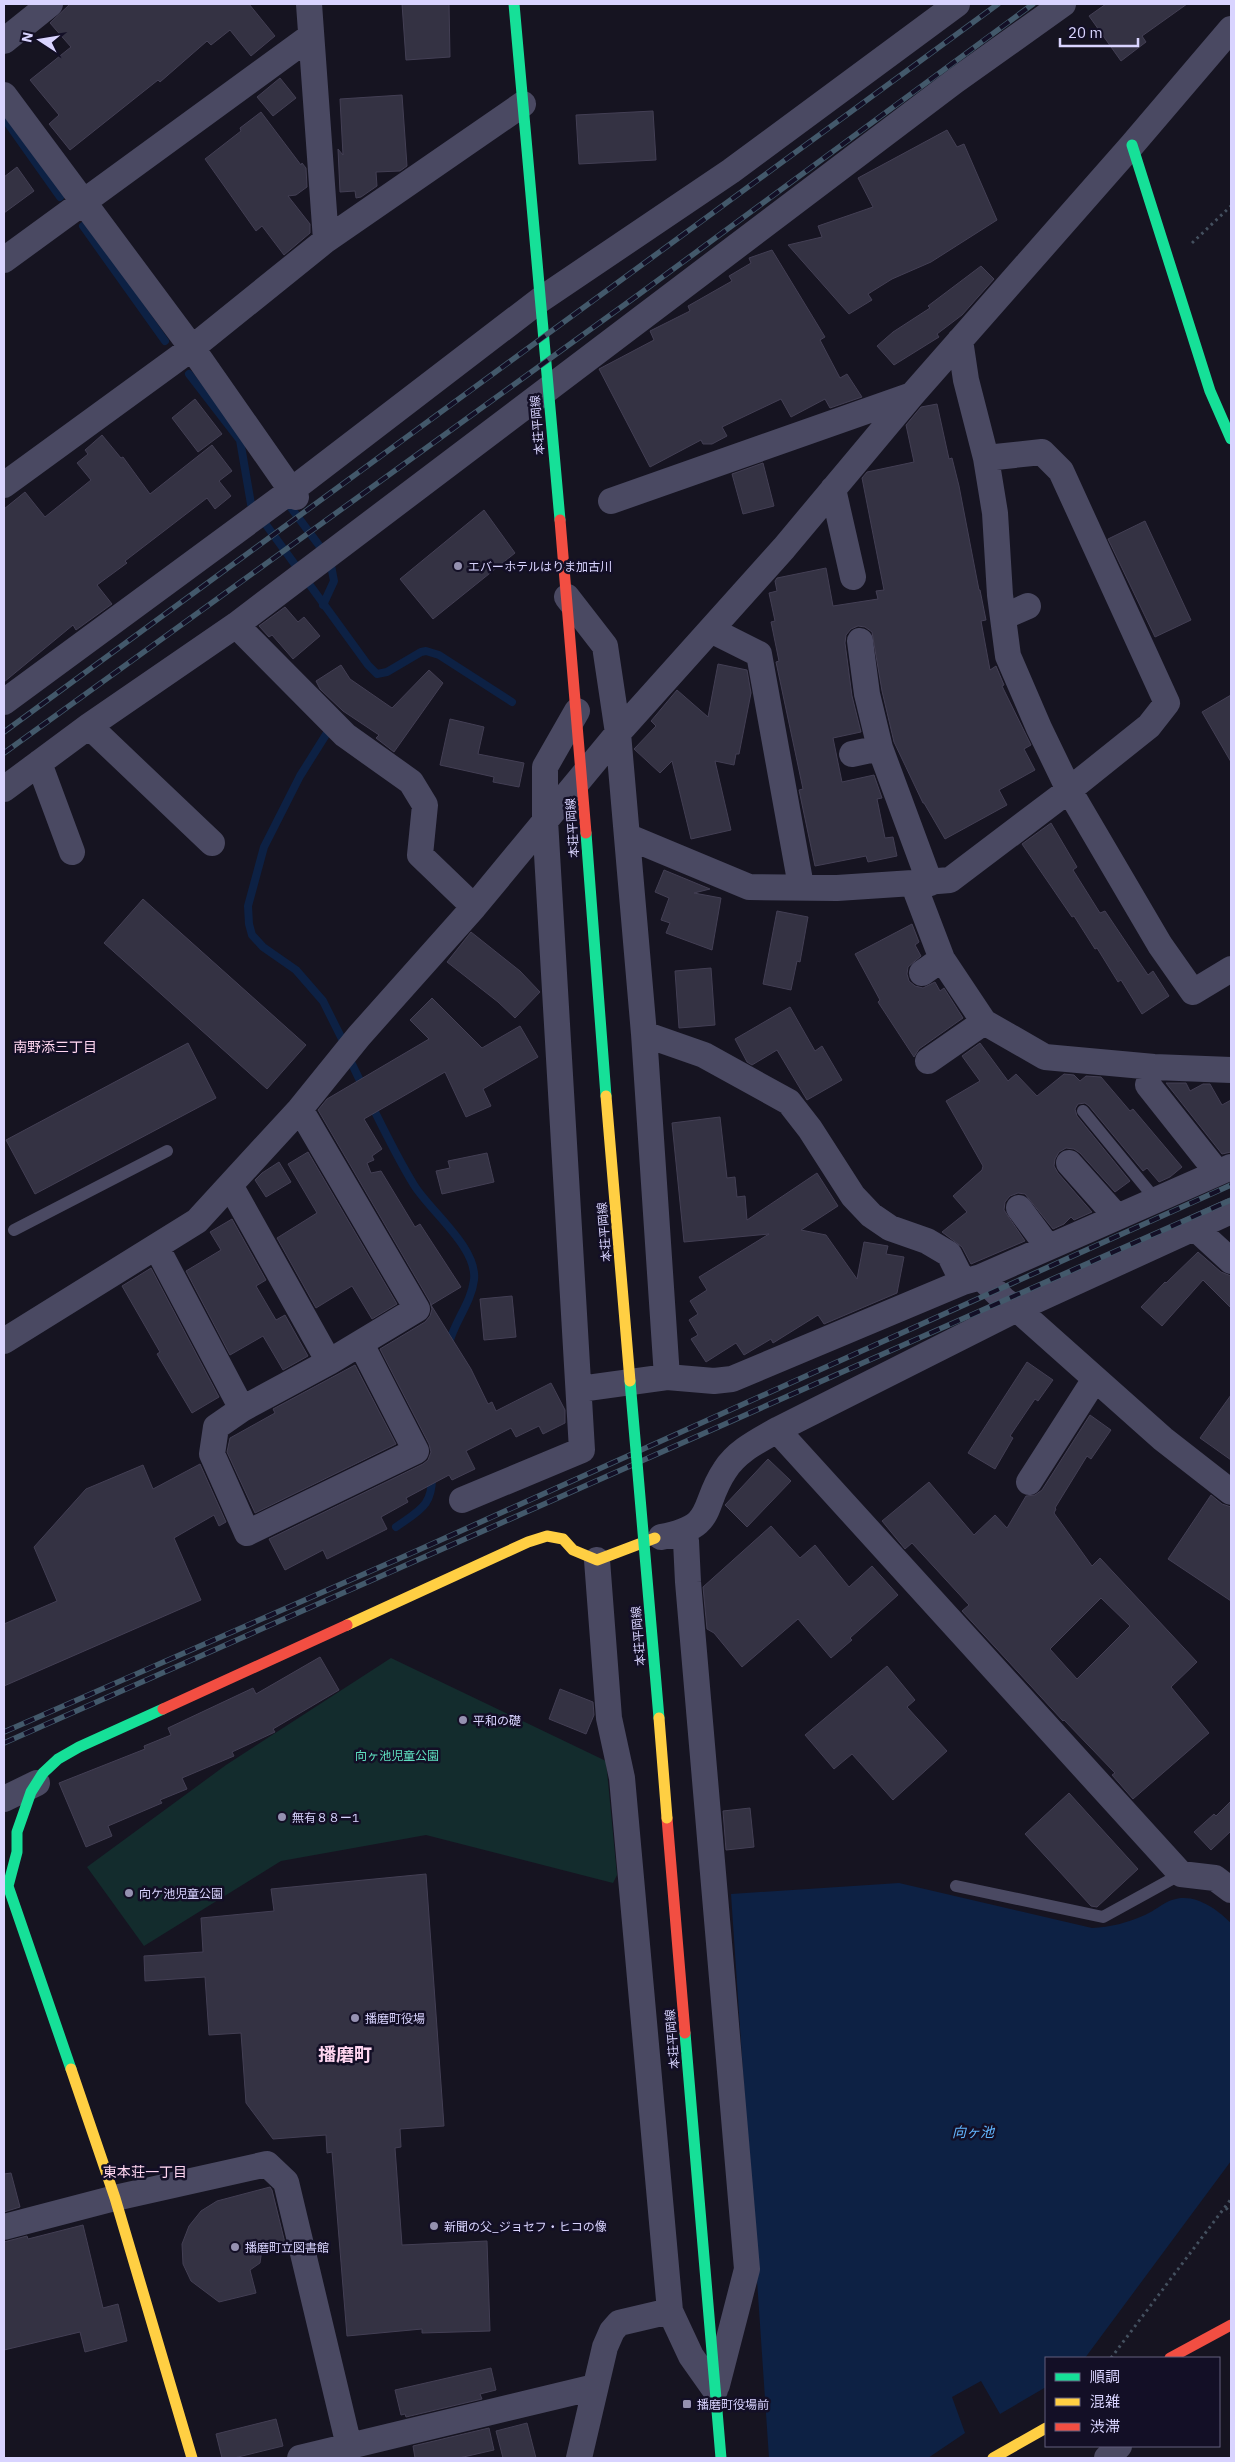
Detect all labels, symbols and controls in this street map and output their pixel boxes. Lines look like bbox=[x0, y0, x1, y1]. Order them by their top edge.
north arrow bbox=[15, 15, 65, 65]
scale bar bbox=[1060, 15, 1138, 47]
text: 20 m bbox=[1068, 23, 1103, 42]
text: N bbox=[17, 30, 37, 44]
street label: 本荘平岡線 bbox=[527, 394, 547, 456]
place label: エバーホテルはりま加古川 bbox=[468, 559, 612, 574]
marker: エバーホテルはりま加古川 bbox=[452, 560, 464, 572]
street label: 本荘平岡線 bbox=[562, 798, 582, 858]
district label: 南野添三丁目 bbox=[13, 1038, 97, 1056]
street label: 本荘平岡線 bbox=[594, 1201, 614, 1263]
street label: 本荘平岡線 bbox=[628, 1605, 648, 1667]
place label: 平和の礎 bbox=[473, 1713, 521, 1728]
marker: 平和の礎 bbox=[457, 1714, 469, 1726]
park label: 向ヶ池児童公園 bbox=[355, 1748, 439, 1763]
place label: 無有８８ー1 bbox=[292, 1810, 359, 1825]
marker: 無有８８ー1 bbox=[276, 1811, 288, 1823]
place label: 向ケ池児童公園 bbox=[139, 1886, 223, 1901]
marker: 向ケ池児童公園 bbox=[123, 1887, 135, 1899]
street label: 本荘平岡線 bbox=[662, 2008, 682, 2070]
place label: 播磨町役場 bbox=[365, 2011, 425, 2026]
marker: 播磨町役場 bbox=[349, 2012, 361, 2024]
district label: 播磨町 bbox=[318, 2043, 372, 2066]
water label: 向ヶ池 bbox=[952, 2123, 996, 2141]
district label: 東本荘一丁目 bbox=[103, 2163, 187, 2181]
place label: 新聞の父_ジョセフ・ヒコの像 bbox=[444, 2219, 607, 2234]
marker: 新聞の父_ジョセフ・ヒコの像 bbox=[428, 2220, 440, 2232]
place label: 播磨町立図書館 bbox=[245, 2240, 329, 2255]
marker: 播磨町立図書館 bbox=[229, 2241, 241, 2253]
legend bbox=[1045, 2357, 1220, 2447]
text: 順調 bbox=[1090, 2367, 1120, 2386]
text: 混雑 bbox=[1090, 2392, 1120, 2411]
place label: 播磨町役場前 bbox=[697, 2397, 769, 2412]
marker: 播磨町役場前 bbox=[681, 2398, 693, 2410]
text: 渋滞 bbox=[1090, 2417, 1120, 2436]

